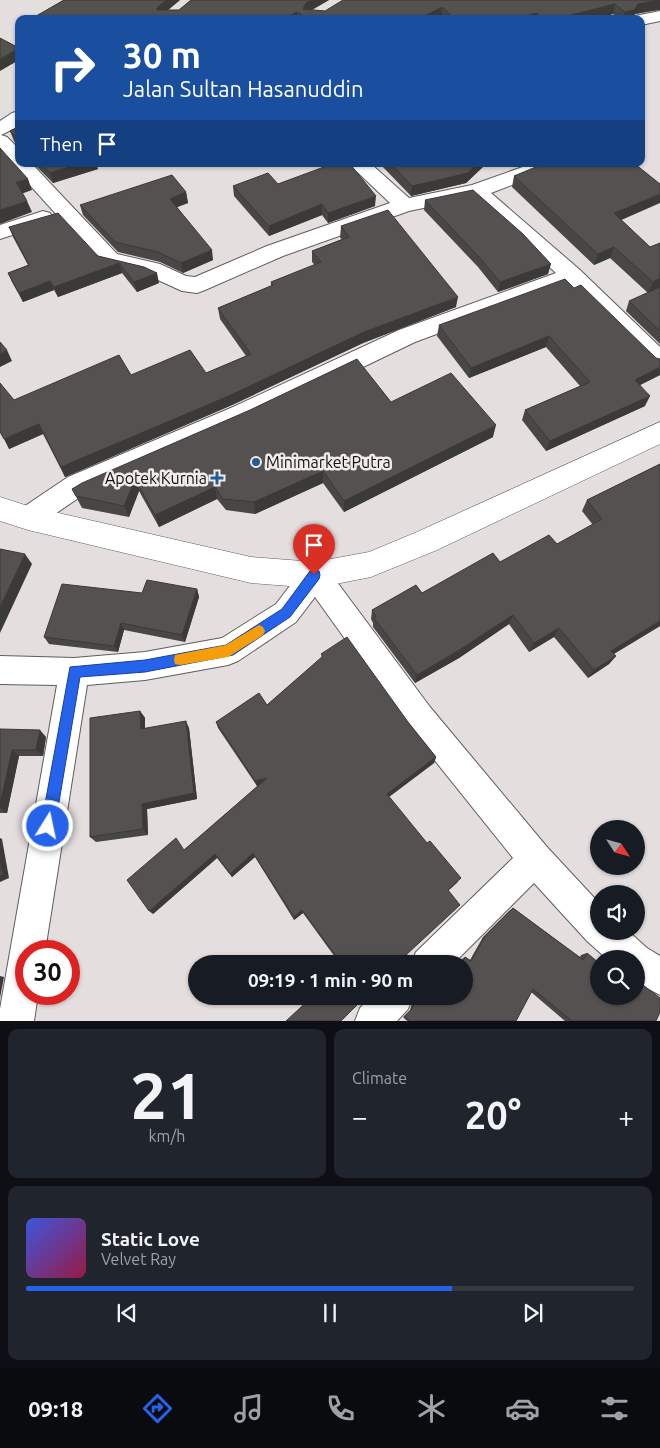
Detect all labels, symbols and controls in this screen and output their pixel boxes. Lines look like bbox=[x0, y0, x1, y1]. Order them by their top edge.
icon: right bbox=[40, 35, 105, 100]
text: 30 m bbox=[123, 35, 201, 75]
text: Jalan Sultan Hasanuddin bbox=[123, 76, 363, 101]
icon: arrive bbox=[93, 130, 121, 158]
text: Then bbox=[40, 133, 83, 155]
place label: Minimarket Putra bbox=[266, 453, 391, 471]
marker: Minimarket Putra bbox=[250, 456, 262, 468]
place label: Apotek Kurnia bbox=[105, 469, 207, 487]
marker: Apotek Kurnia bbox=[211, 472, 223, 484]
pin bbox=[293, 524, 335, 575]
icon: arrive bbox=[300, 531, 328, 559]
position arrow bbox=[21, 799, 73, 851]
north arrow bbox=[590, 820, 645, 875]
map controls bbox=[590, 820, 645, 1005]
button: sound bbox=[590, 885, 645, 940]
speed limit sign: 30 bbox=[15, 940, 80, 1005]
button: search bbox=[590, 950, 645, 1005]
text: 09:19 · 1 min · 90 m bbox=[248, 969, 413, 991]
text: 21 bbox=[130, 1058, 204, 1131]
text: Climate bbox=[352, 1069, 407, 1087]
text: 20° bbox=[465, 1094, 521, 1136]
text: − bbox=[352, 1101, 368, 1132]
text: + bbox=[618, 1101, 634, 1132]
text: km/h bbox=[149, 1127, 185, 1145]
text: Static Love bbox=[101, 1228, 200, 1250]
text: Velvet Ray bbox=[101, 1250, 176, 1268]
icon: previous bbox=[113, 1299, 141, 1327]
icon: pause bbox=[316, 1299, 344, 1327]
icon: next bbox=[519, 1299, 547, 1327]
icon: directions bbox=[140, 1391, 175, 1426]
icon: music bbox=[231, 1391, 266, 1426]
icon: phone bbox=[323, 1391, 358, 1426]
icon: climate bbox=[414, 1391, 449, 1426]
icon: car bbox=[505, 1391, 540, 1426]
icon: filters bbox=[597, 1391, 632, 1426]
text: 09:18 bbox=[28, 1396, 83, 1421]

